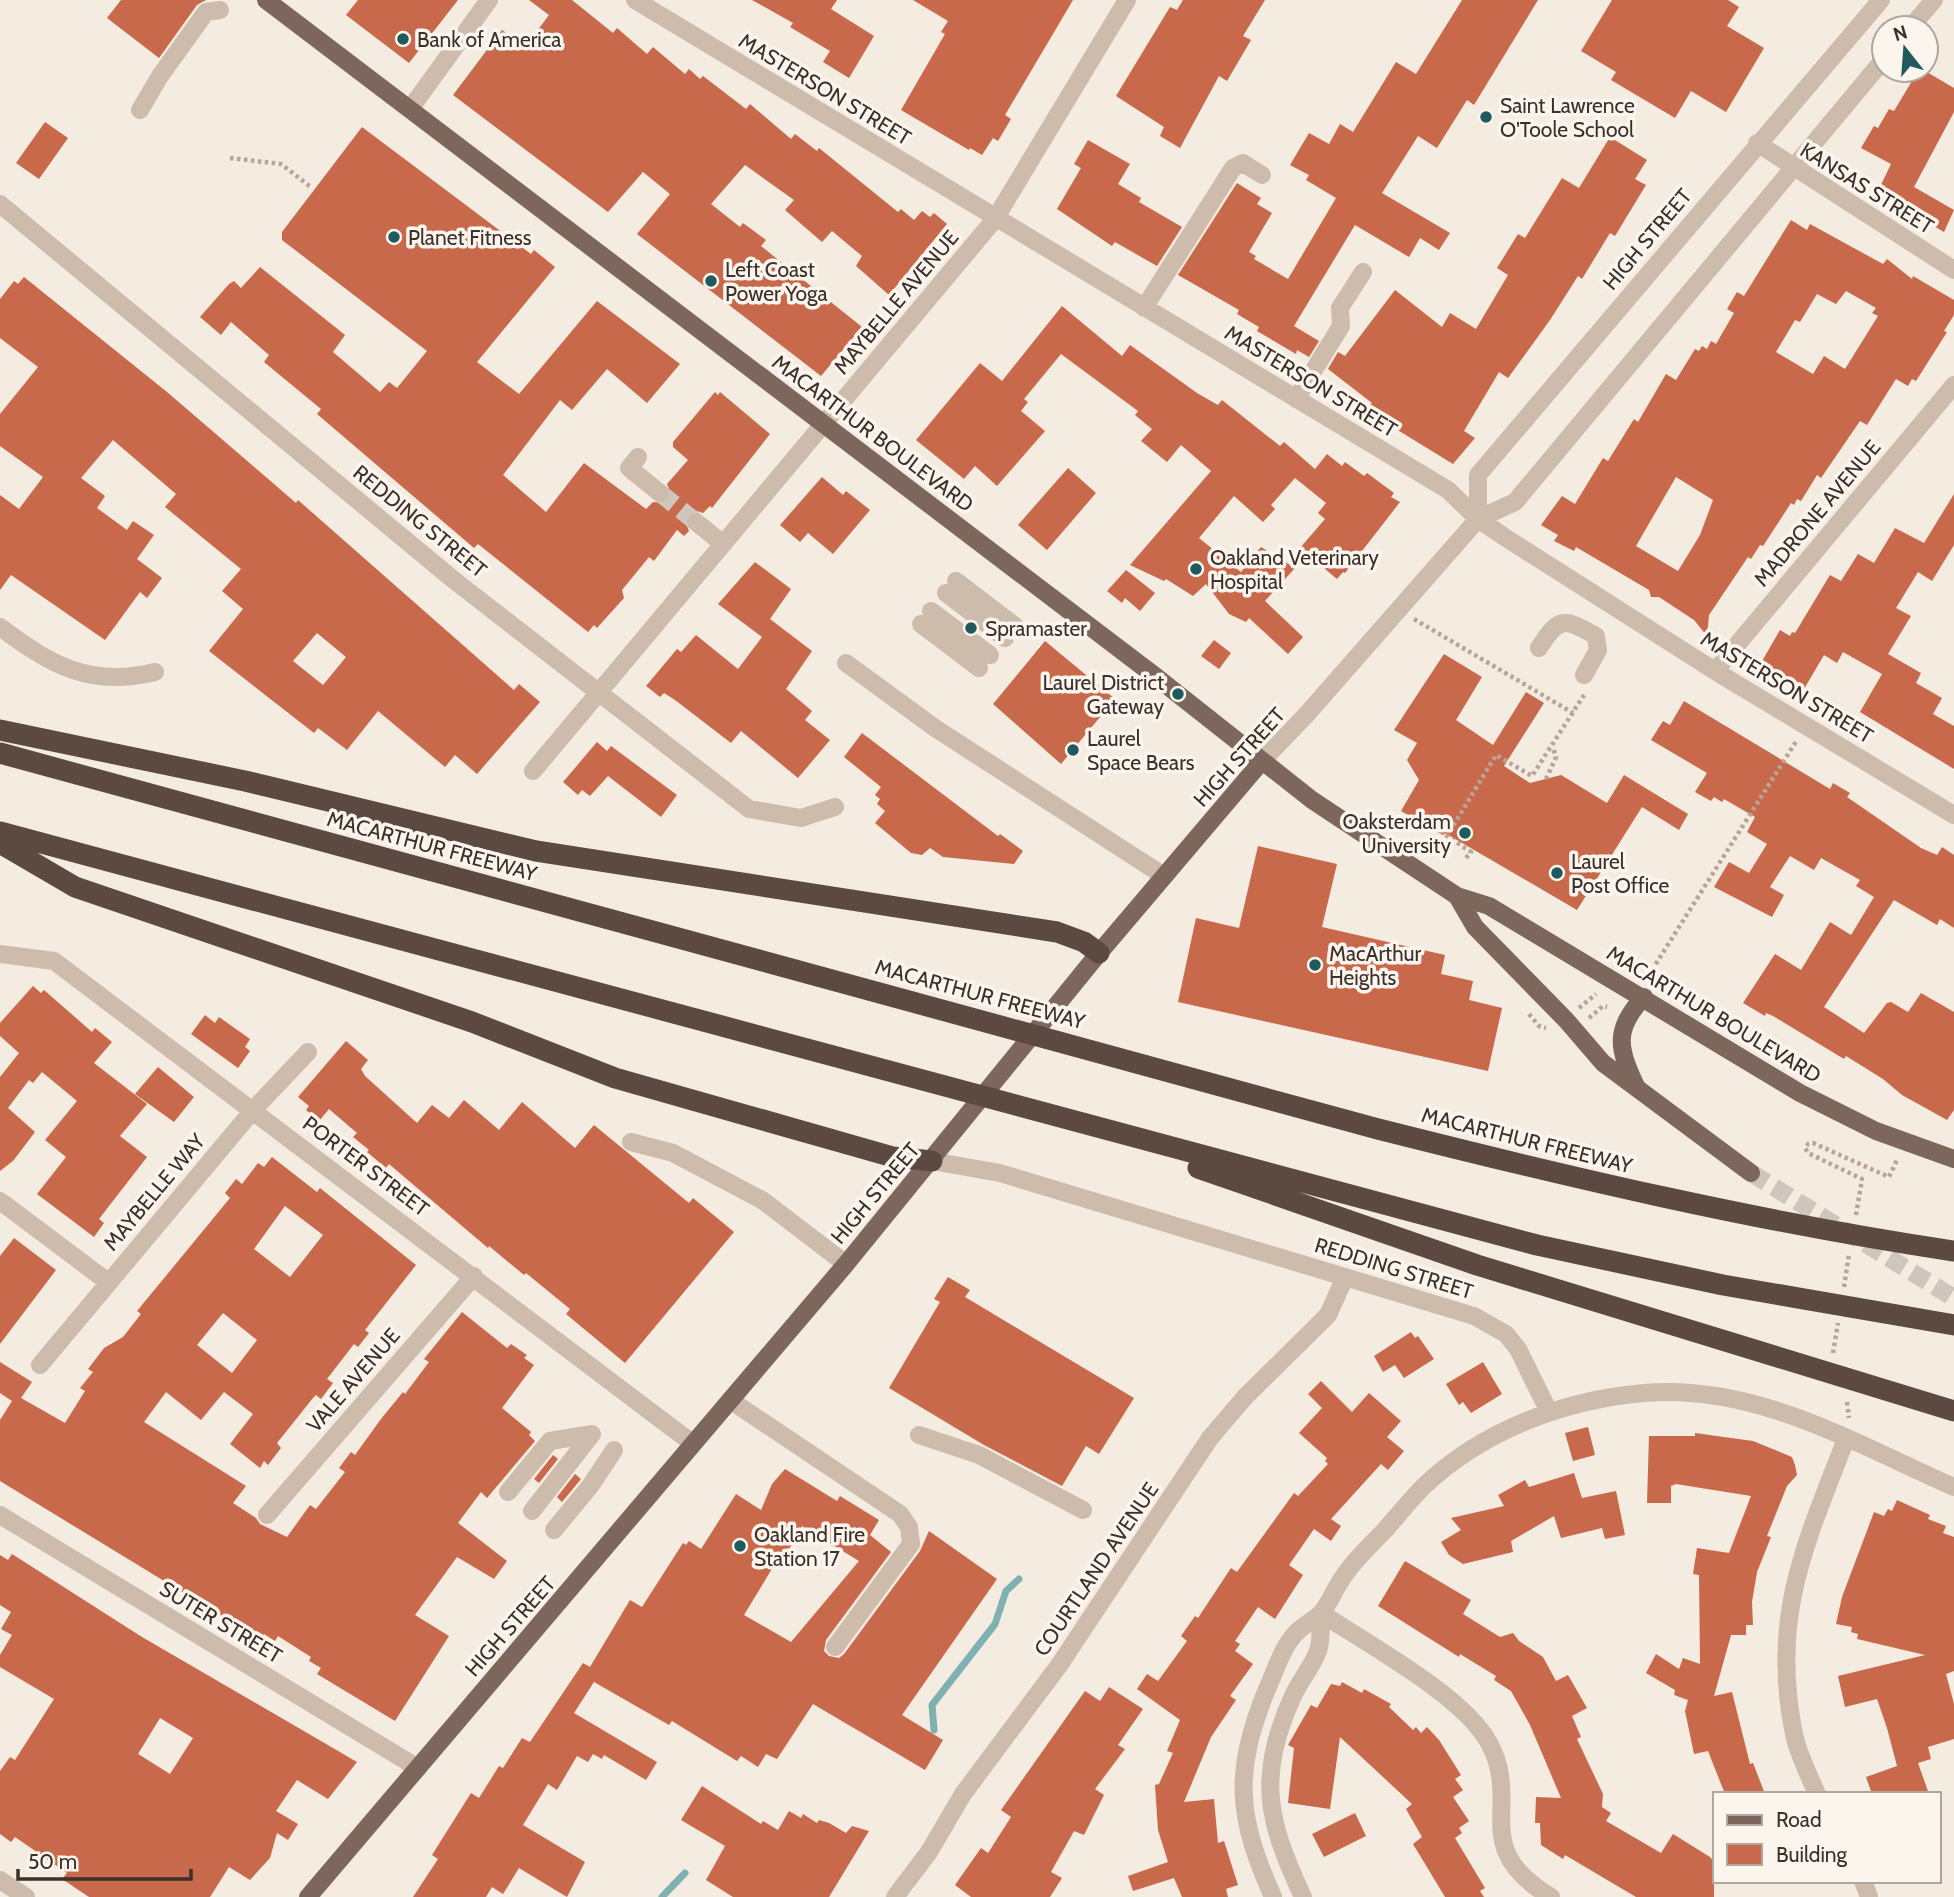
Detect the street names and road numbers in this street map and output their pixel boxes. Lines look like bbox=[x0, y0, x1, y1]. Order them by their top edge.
street label: MASTERSON STREET bbox=[734, 28, 916, 150]
street label: KANSAS STREET bbox=[1796, 137, 1938, 239]
street label: HIGH STREET bbox=[1597, 183, 1697, 295]
street label: MAYBELLE AVENUE bbox=[829, 225, 963, 379]
street label: MASTERSON STREET bbox=[1220, 320, 1402, 442]
street label: MACARTHUR BOULEVARD bbox=[768, 349, 978, 517]
street label: MADRONE AVENUE bbox=[1749, 435, 1885, 591]
street label: REDDING STREET bbox=[348, 460, 492, 582]
street label: MASTERSON STREET bbox=[1696, 626, 1878, 748]
street label: HIGH STREET bbox=[1188, 702, 1290, 812]
street label: MACARTHUR FREEWAY bbox=[324, 806, 541, 886]
street label: MACARTHUR BOULEVARD bbox=[1602, 940, 1826, 1088]
street label: MACARTHUR FREEWAY bbox=[872, 954, 1089, 1034]
street label: MACARTHUR FREEWAY bbox=[1419, 1102, 1636, 1179]
street label: PORTER STREET bbox=[298, 1110, 434, 1222]
street label: MAYBELLE WAY bbox=[98, 1128, 211, 1255]
street label: HIGH STREET bbox=[825, 1137, 925, 1249]
street label: REDDING STREET bbox=[1312, 1232, 1476, 1304]
street label: VALE AVENUE bbox=[301, 1323, 405, 1437]
street label: COURTLAND AVENUE bbox=[1029, 1478, 1163, 1660]
street label: HIGH STREET bbox=[460, 1571, 560, 1681]
street label: SUTER STREET bbox=[155, 1576, 287, 1668]

